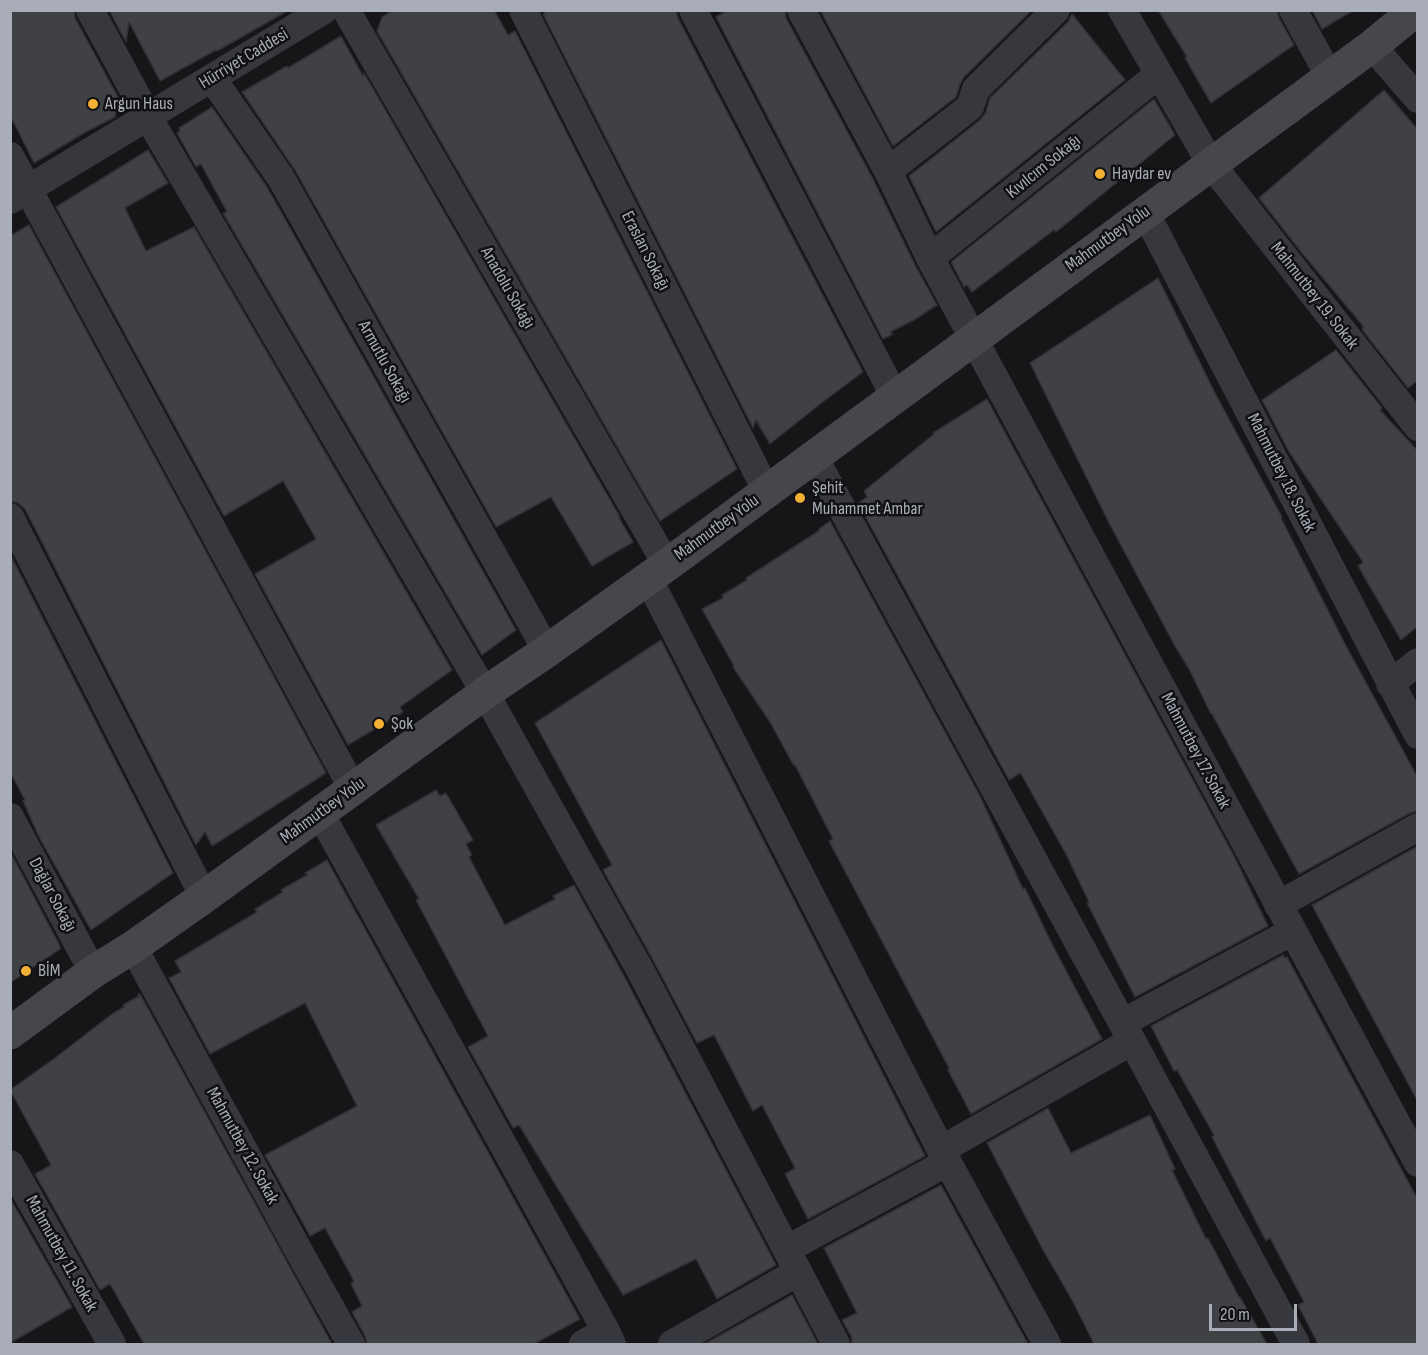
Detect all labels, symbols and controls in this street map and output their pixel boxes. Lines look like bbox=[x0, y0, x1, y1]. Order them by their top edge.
street label: Hürriyet Caddesi bbox=[196, 24, 292, 94]
place label: Argun Haus bbox=[105, 93, 173, 115]
marker: Argun Haus bbox=[86, 97, 100, 111]
street label: Kıvılcım Sokağı bbox=[1002, 130, 1086, 204]
place label: Haydar ev bbox=[1112, 163, 1171, 185]
marker: Haydar ev bbox=[1093, 167, 1107, 181]
street label: Mahmutbey Yolu bbox=[1062, 201, 1154, 277]
street label: Eraslan Sokağı bbox=[616, 208, 674, 294]
street label: Mahmutbey 19. Sokak bbox=[1265, 238, 1363, 354]
street label: Anadolu Sokağı bbox=[475, 243, 539, 333]
street label: Armutlu Sokağı bbox=[352, 317, 416, 407]
street label: Mahmutbey 18. Sokak bbox=[1242, 410, 1320, 536]
place label: Şehit Muhammet Ambar bbox=[812, 477, 923, 520]
street label: Mahmutbey Yolu bbox=[671, 490, 763, 566]
marker: Şehit Muhammet Ambar bbox=[793, 491, 807, 505]
street label: Mahmutbey 17. Sokak bbox=[1155, 689, 1235, 813]
place label: Şok bbox=[391, 713, 413, 735]
marker: Şok bbox=[372, 717, 386, 731]
street label: Mahmutbey Yolu bbox=[277, 773, 369, 849]
street label: Dağlar Sokağı bbox=[24, 854, 80, 936]
place label: BİM bbox=[38, 960, 60, 982]
marker: BİM bbox=[19, 964, 33, 978]
street label: Mahmutbey 12. Sokak bbox=[201, 1084, 283, 1208]
street label: Mahmutbey 11. Sokak bbox=[20, 1192, 102, 1316]
scale bar bbox=[1212, 1292, 1300, 1330]
text: 20 m bbox=[1220, 1304, 1250, 1325]

